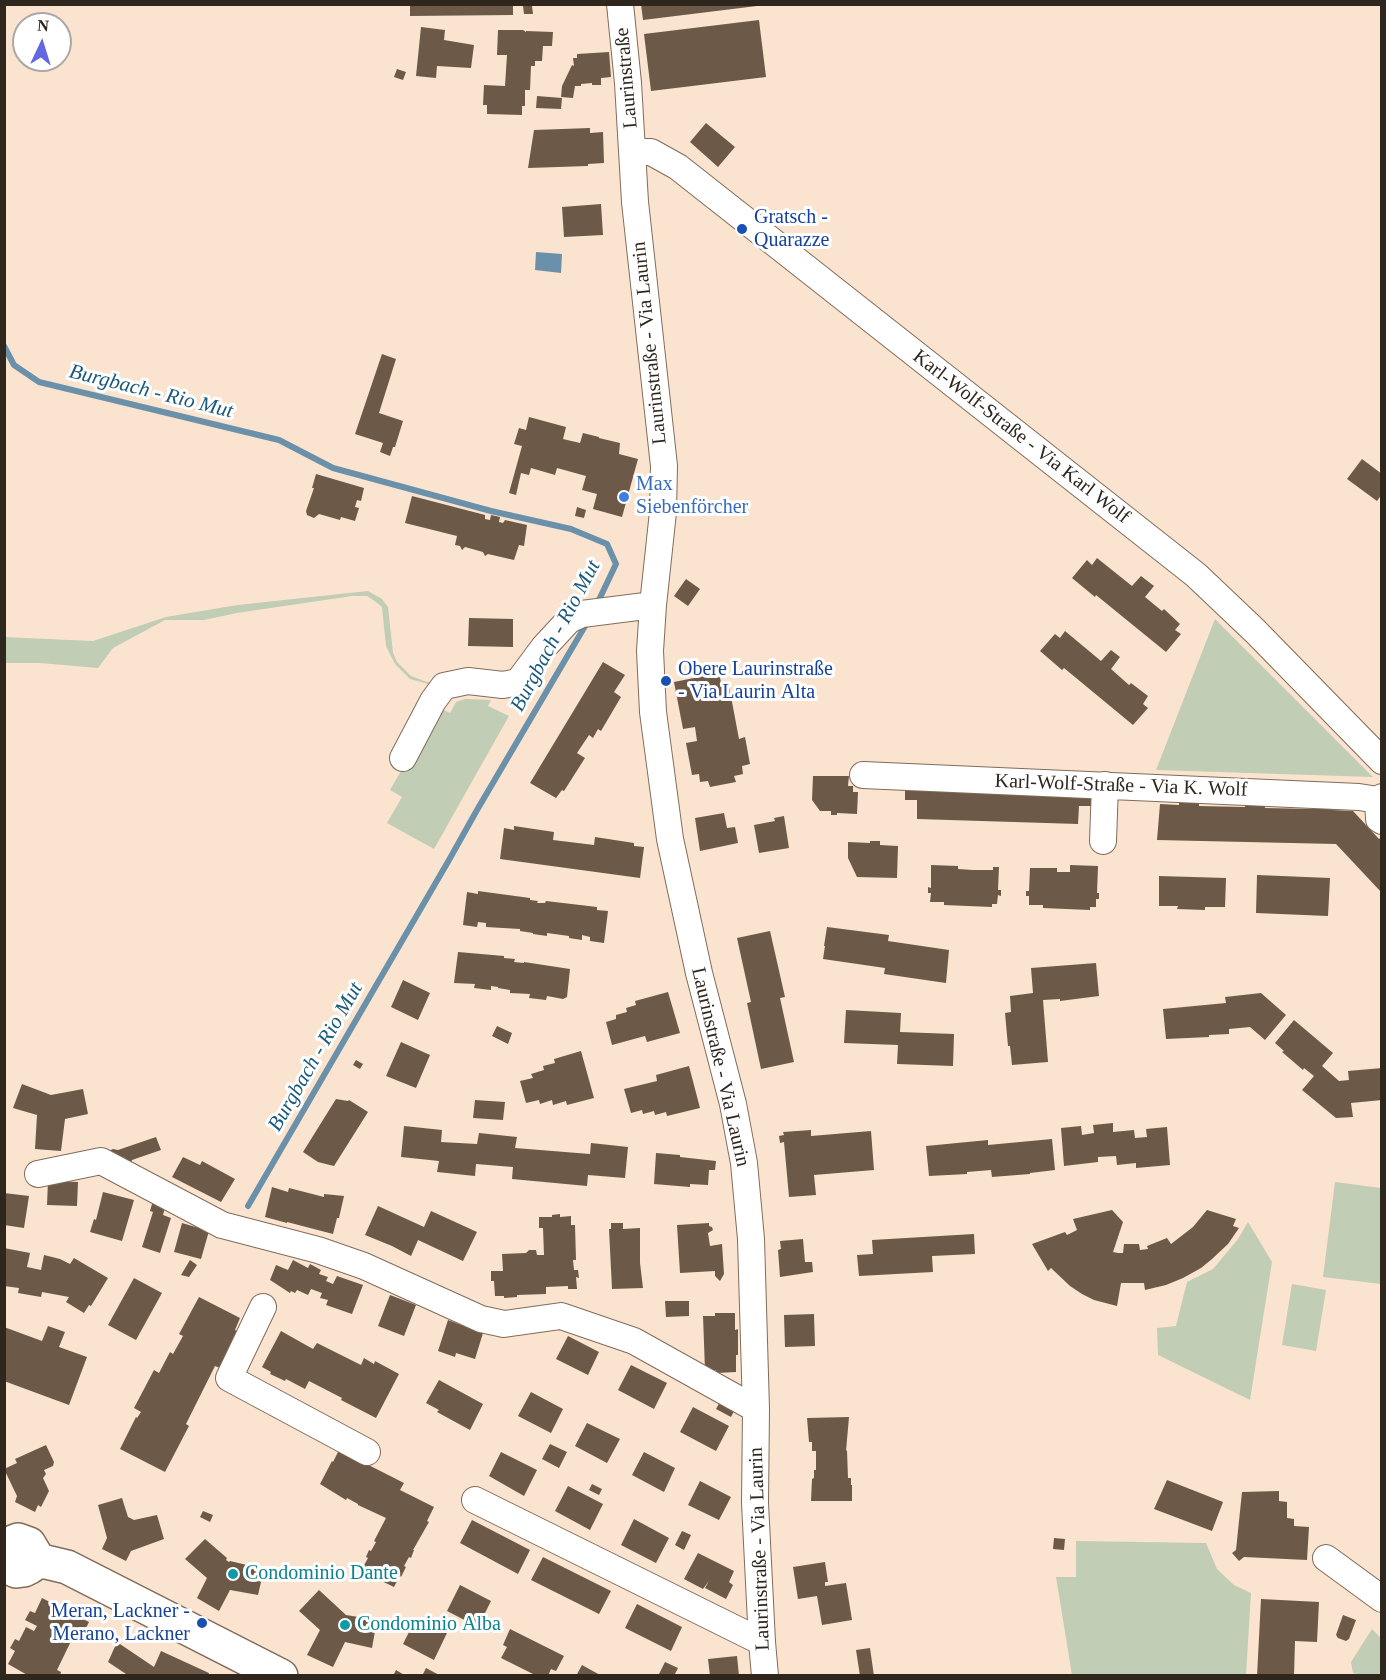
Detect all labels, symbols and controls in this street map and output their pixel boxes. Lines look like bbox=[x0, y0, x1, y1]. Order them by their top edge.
north arrow bbox=[12, 12, 72, 72]
text: N bbox=[37, 17, 50, 34]
street label: Laurinstraße bbox=[611, 27, 643, 129]
place label: Gratsch - Quarazze bbox=[754, 206, 829, 253]
marker: Gratsch - Quarazze bbox=[735, 222, 749, 236]
street label: Laurinstraße - Via Laurin bbox=[627, 240, 673, 446]
street label: Karl-Wolf-Straße - Via Karl Wolf bbox=[908, 345, 1134, 529]
water label: Burgbach - Rio Mut bbox=[67, 359, 235, 425]
place label: Max Siebenförcher bbox=[636, 473, 748, 520]
marker: Max Siebenförcher bbox=[617, 490, 631, 504]
water label: Burgbach - Rio Mut bbox=[505, 556, 607, 716]
place label: Obere Laurinstraße - Via Laurin Alta bbox=[678, 658, 833, 705]
marker: Obere Laurinstraße - Via Laurin Alta bbox=[659, 674, 673, 688]
street label: Karl-Wolf-Straße - Via K. Wolf bbox=[994, 770, 1248, 802]
street label: Laurinstraße - Via Laurin bbox=[685, 965, 755, 1169]
water label: Burgbach - Rio Mut bbox=[263, 978, 369, 1136]
street label: Laurinstraße - Via Laurin bbox=[744, 1447, 776, 1651]
place label: Condominio Dante bbox=[245, 1562, 398, 1586]
marker: Condominio Dante bbox=[226, 1567, 240, 1581]
place label: Meran, Lackner - Merano, Lackner bbox=[51, 1600, 190, 1647]
place label: Condominio Alba bbox=[357, 1613, 501, 1637]
marker: Meran, Lackner - Merano, Lackner bbox=[195, 1616, 209, 1630]
marker: Condominio Alba bbox=[338, 1618, 352, 1632]

